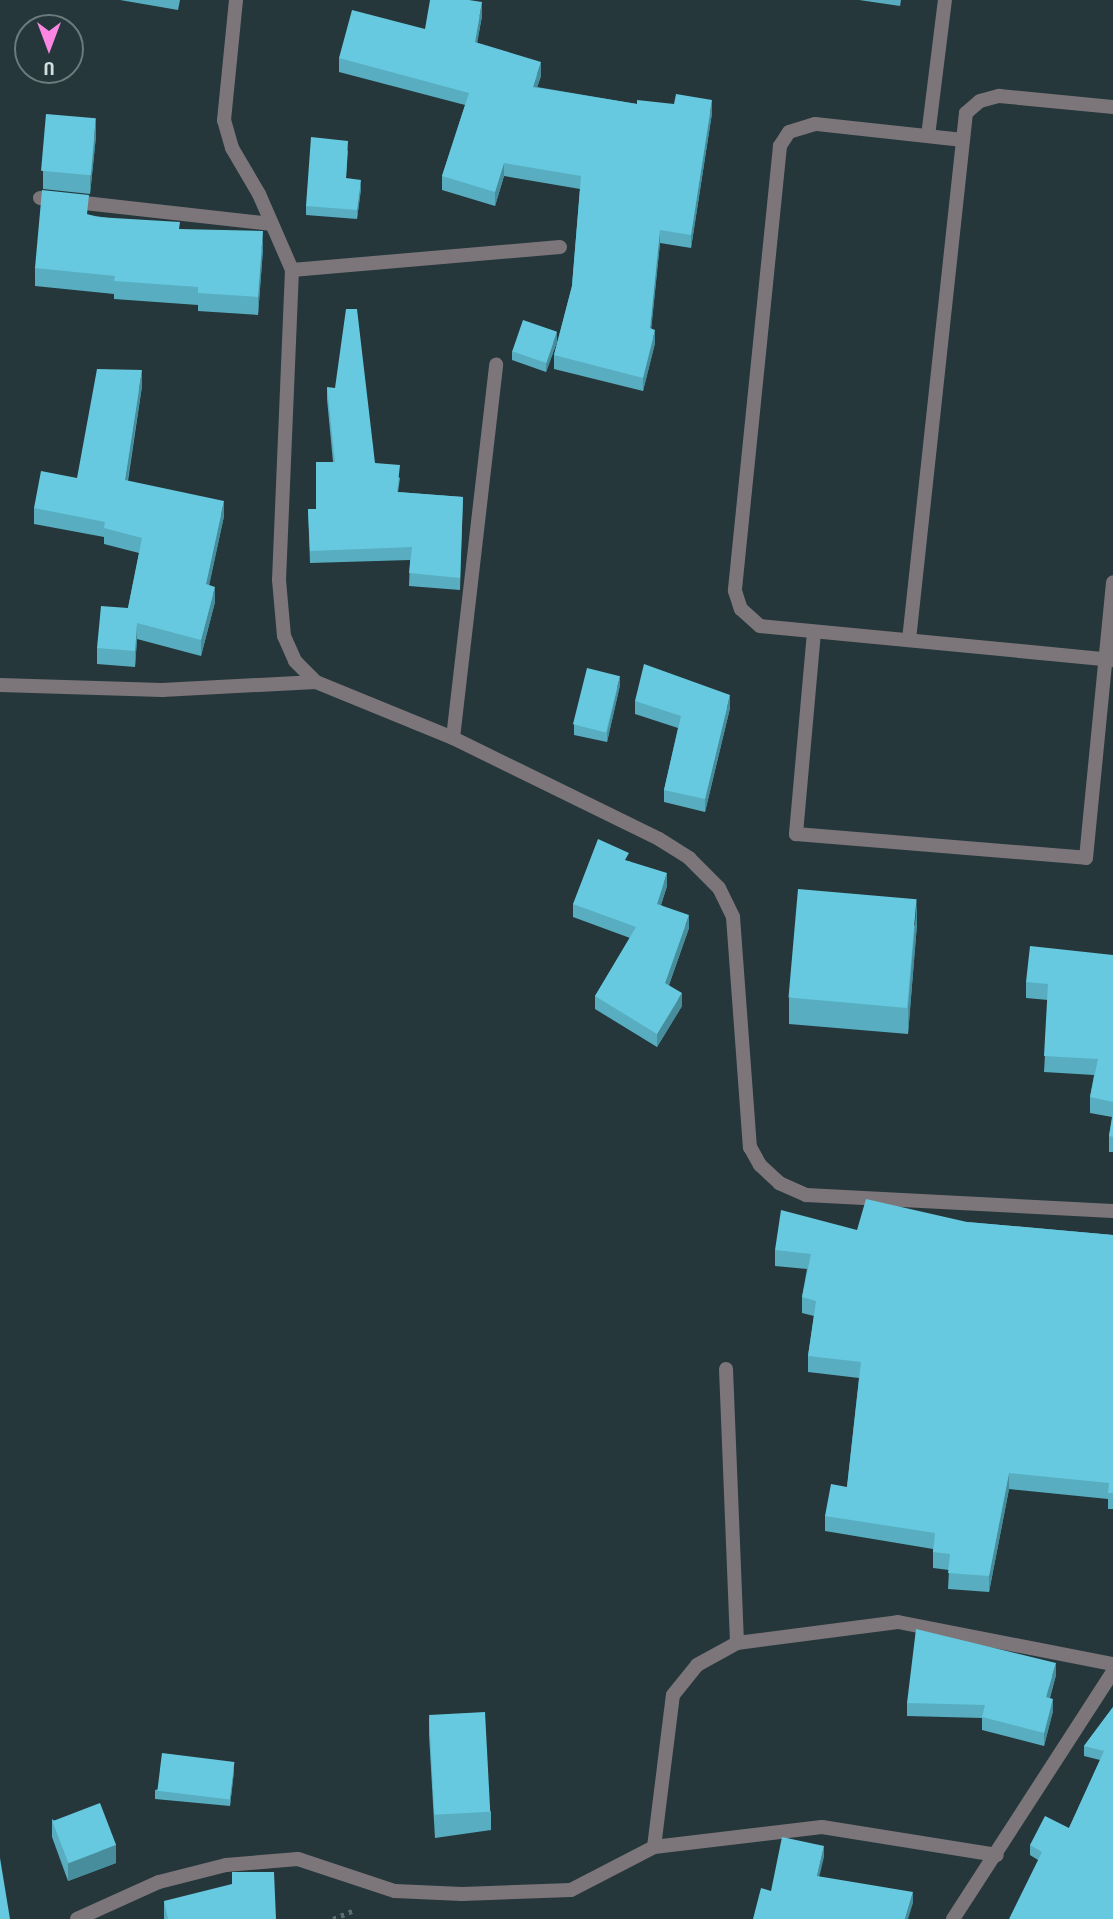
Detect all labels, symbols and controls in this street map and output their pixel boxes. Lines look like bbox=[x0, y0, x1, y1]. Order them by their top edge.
north arrow bbox=[14, 14, 84, 84]
text: U bbox=[44, 57, 54, 80]

